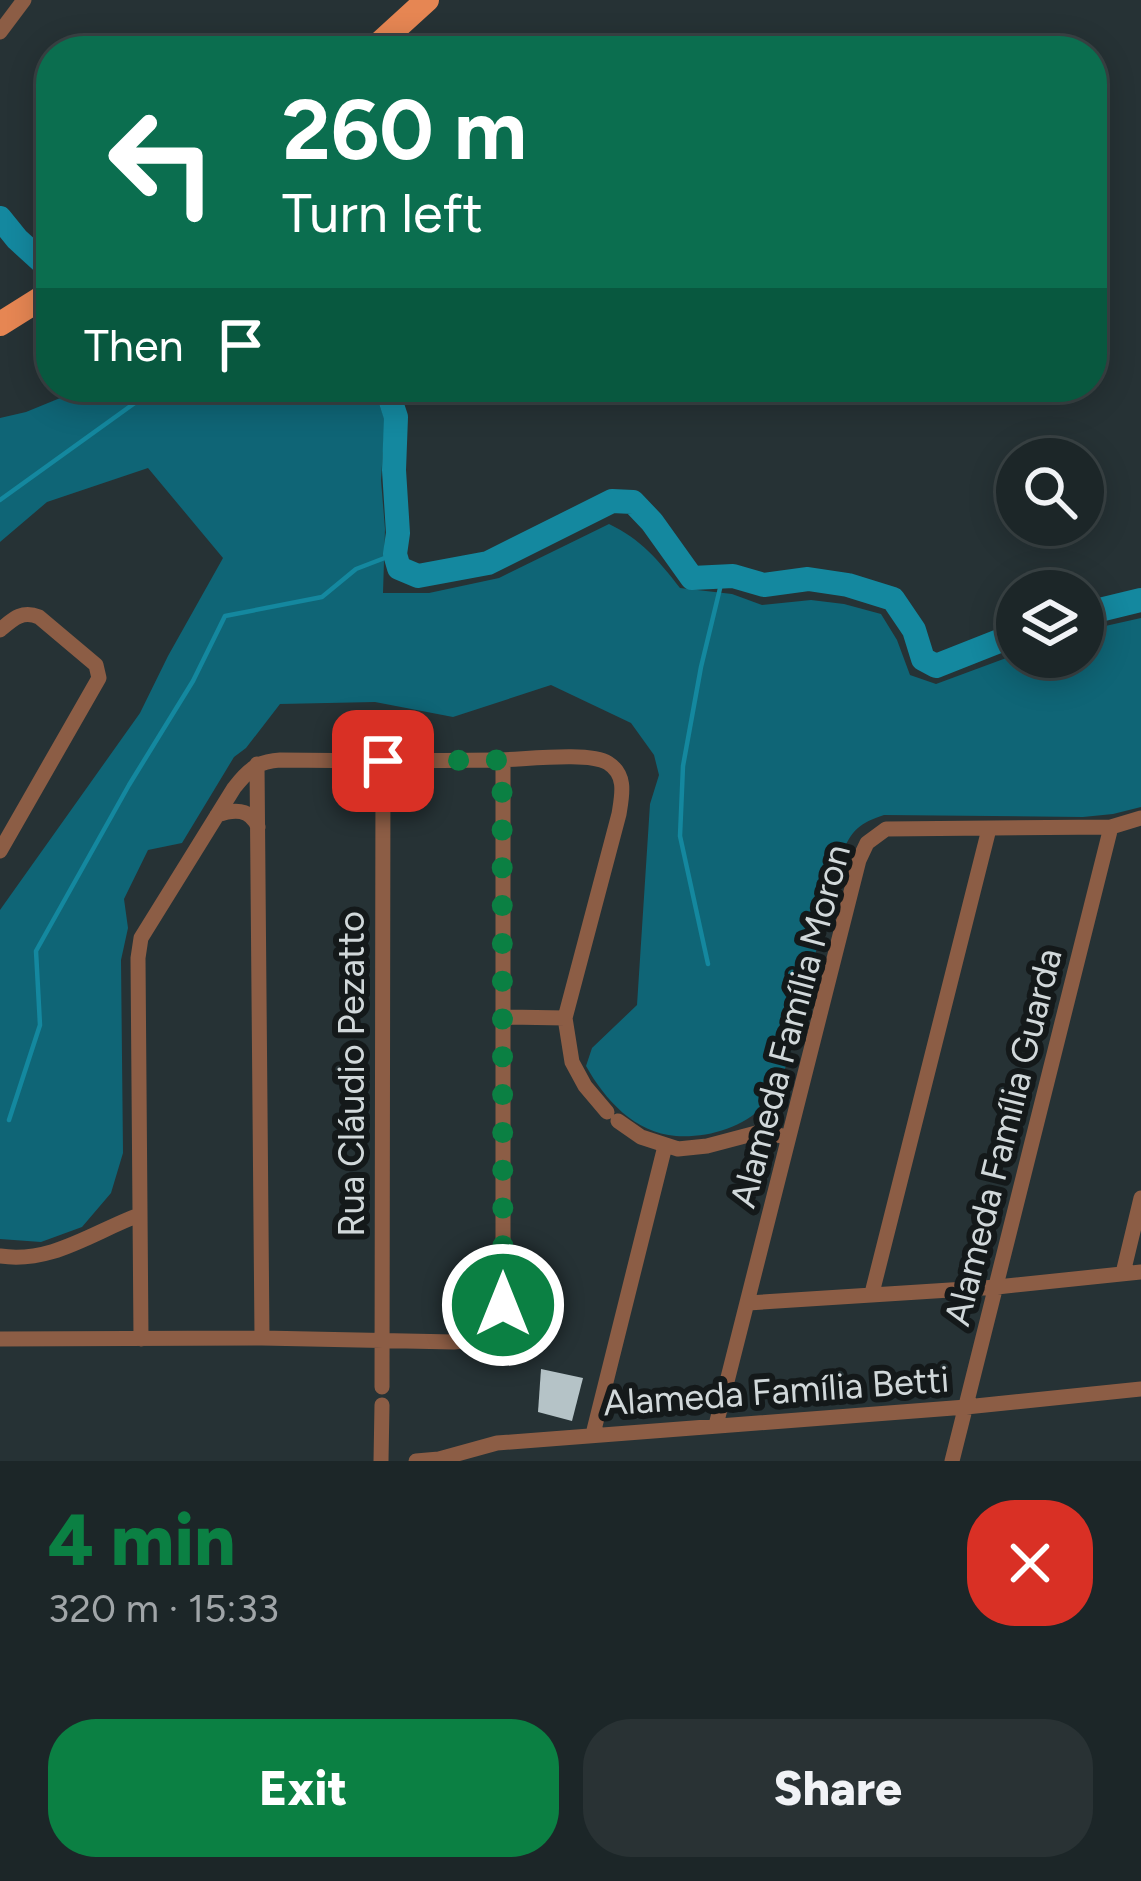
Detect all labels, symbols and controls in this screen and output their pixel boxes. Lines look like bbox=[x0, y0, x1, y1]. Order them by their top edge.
text: 260 m bbox=[282, 79, 527, 180]
icon: left bbox=[84, 84, 240, 240]
text: Turn left bbox=[282, 181, 483, 246]
icon: arrive bbox=[208, 312, 274, 378]
text: Then bbox=[84, 318, 184, 372]
map controls bbox=[996, 438, 1104, 678]
button: search bbox=[996, 438, 1104, 546]
button: layers bbox=[996, 570, 1104, 678]
pin bbox=[332, 710, 434, 812]
icon: arrive bbox=[350, 728, 416, 794]
street label: Alameda Família Moron bbox=[721, 840, 859, 1212]
street label: Rua Cláudio Pezatto bbox=[330, 911, 373, 1237]
street label: Alameda Família Guarda bbox=[935, 944, 1071, 1330]
position arrow bbox=[440, 1242, 566, 1368]
street label: Alameda Família Betti bbox=[602, 1357, 950, 1425]
text: 4 min bbox=[48, 1497, 235, 1583]
button: close bbox=[967, 1500, 1093, 1626]
text: 320 m · 15:33 bbox=[48, 1585, 279, 1632]
button: Exit bbox=[48, 1719, 559, 1857]
button: Share bbox=[583, 1719, 1093, 1857]

